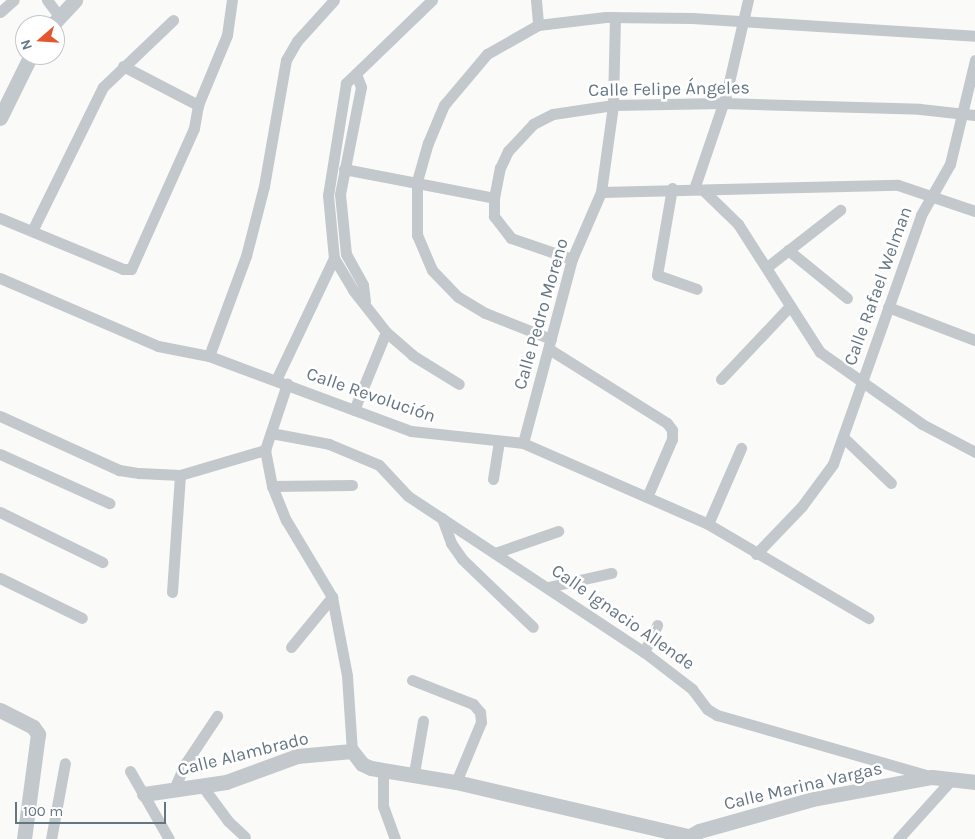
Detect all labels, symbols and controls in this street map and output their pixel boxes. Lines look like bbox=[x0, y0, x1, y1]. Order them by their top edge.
north arrow bbox=[15, 15, 65, 65]
text: N bbox=[17, 37, 36, 52]
street label: Calle Felipe Ángeles bbox=[588, 77, 750, 101]
street label: Calle Rafael Welman bbox=[839, 204, 917, 368]
street label: Calle Pedro Moreno bbox=[509, 236, 573, 392]
street label: Calle Revolución bbox=[304, 363, 438, 427]
street label: Calle Ignacio Allende bbox=[547, 559, 699, 675]
street label: Calle Alambrado bbox=[175, 727, 311, 781]
street label: Calle Marina Vargas bbox=[722, 757, 884, 815]
scale bar bbox=[18, 792, 169, 824]
text: 100 m bbox=[23, 802, 63, 820]

